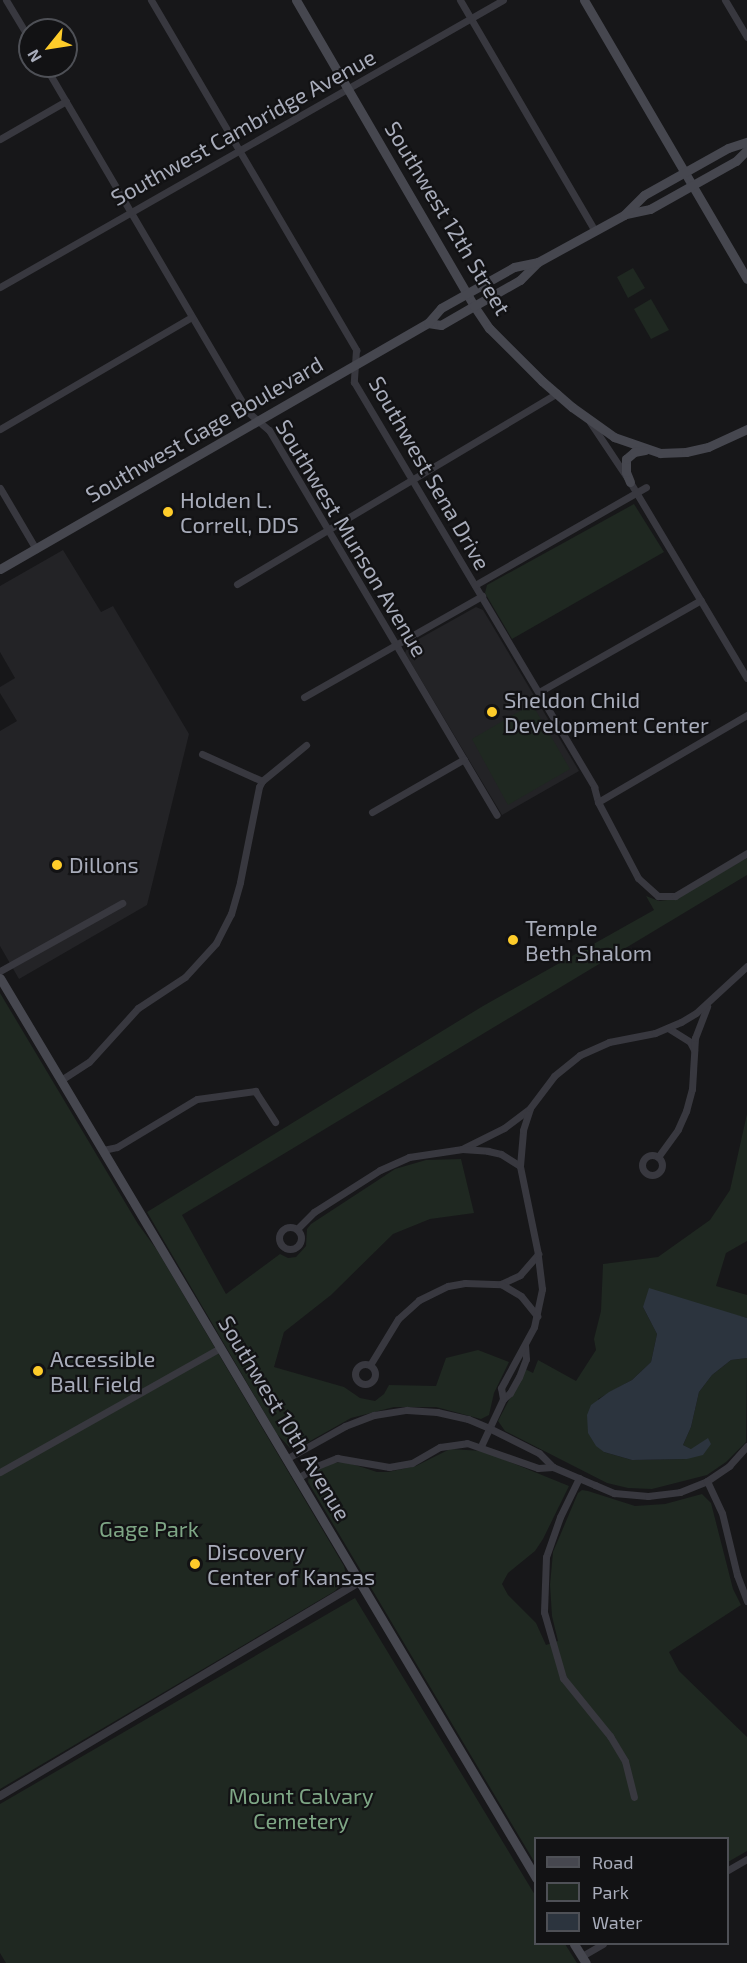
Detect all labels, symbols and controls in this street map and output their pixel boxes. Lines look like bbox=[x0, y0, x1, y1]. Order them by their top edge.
north arrow bbox=[18, 18, 78, 78]
street label: Southwest Cambridge Avenue bbox=[106, 43, 380, 211]
text: N bbox=[23, 46, 45, 66]
street label: Southwest 12th Street bbox=[380, 116, 516, 320]
street label: Southwest Gage Boulevard bbox=[81, 350, 327, 508]
street label: Southwest Sena Drive bbox=[364, 372, 496, 574]
street label: Southwest Munson Avenue bbox=[270, 414, 434, 662]
place label: Holden L. Correll, DDS bbox=[180, 486, 299, 538]
marker: Holden L. Correll, DDS bbox=[161, 505, 175, 519]
place label: Sheldon Child Development Center bbox=[504, 686, 709, 738]
marker: Sheldon Child Development Center bbox=[485, 705, 499, 719]
place label: Dillons bbox=[69, 852, 139, 878]
marker: Dillons bbox=[50, 858, 64, 872]
place label: Temple Beth Shalom bbox=[525, 914, 652, 966]
marker: Temple Beth Shalom bbox=[506, 933, 520, 947]
street label: Southwest 10th Avenue bbox=[213, 1311, 357, 1525]
place label: Accessible Ball Field bbox=[50, 1345, 155, 1396]
marker: Accessible Ball Field bbox=[31, 1364, 45, 1378]
park label: Gage Park bbox=[99, 1516, 199, 1542]
place label: Discovery Center of Kansas bbox=[207, 1538, 376, 1590]
marker: Discovery Center of Kansas bbox=[188, 1557, 202, 1571]
park label: Mount Calvary Cemetery bbox=[228, 1782, 374, 1834]
legend bbox=[534, 1837, 729, 1945]
text: Road bbox=[592, 1851, 633, 1873]
text: Park bbox=[592, 1881, 629, 1903]
text: Water bbox=[592, 1911, 642, 1933]

